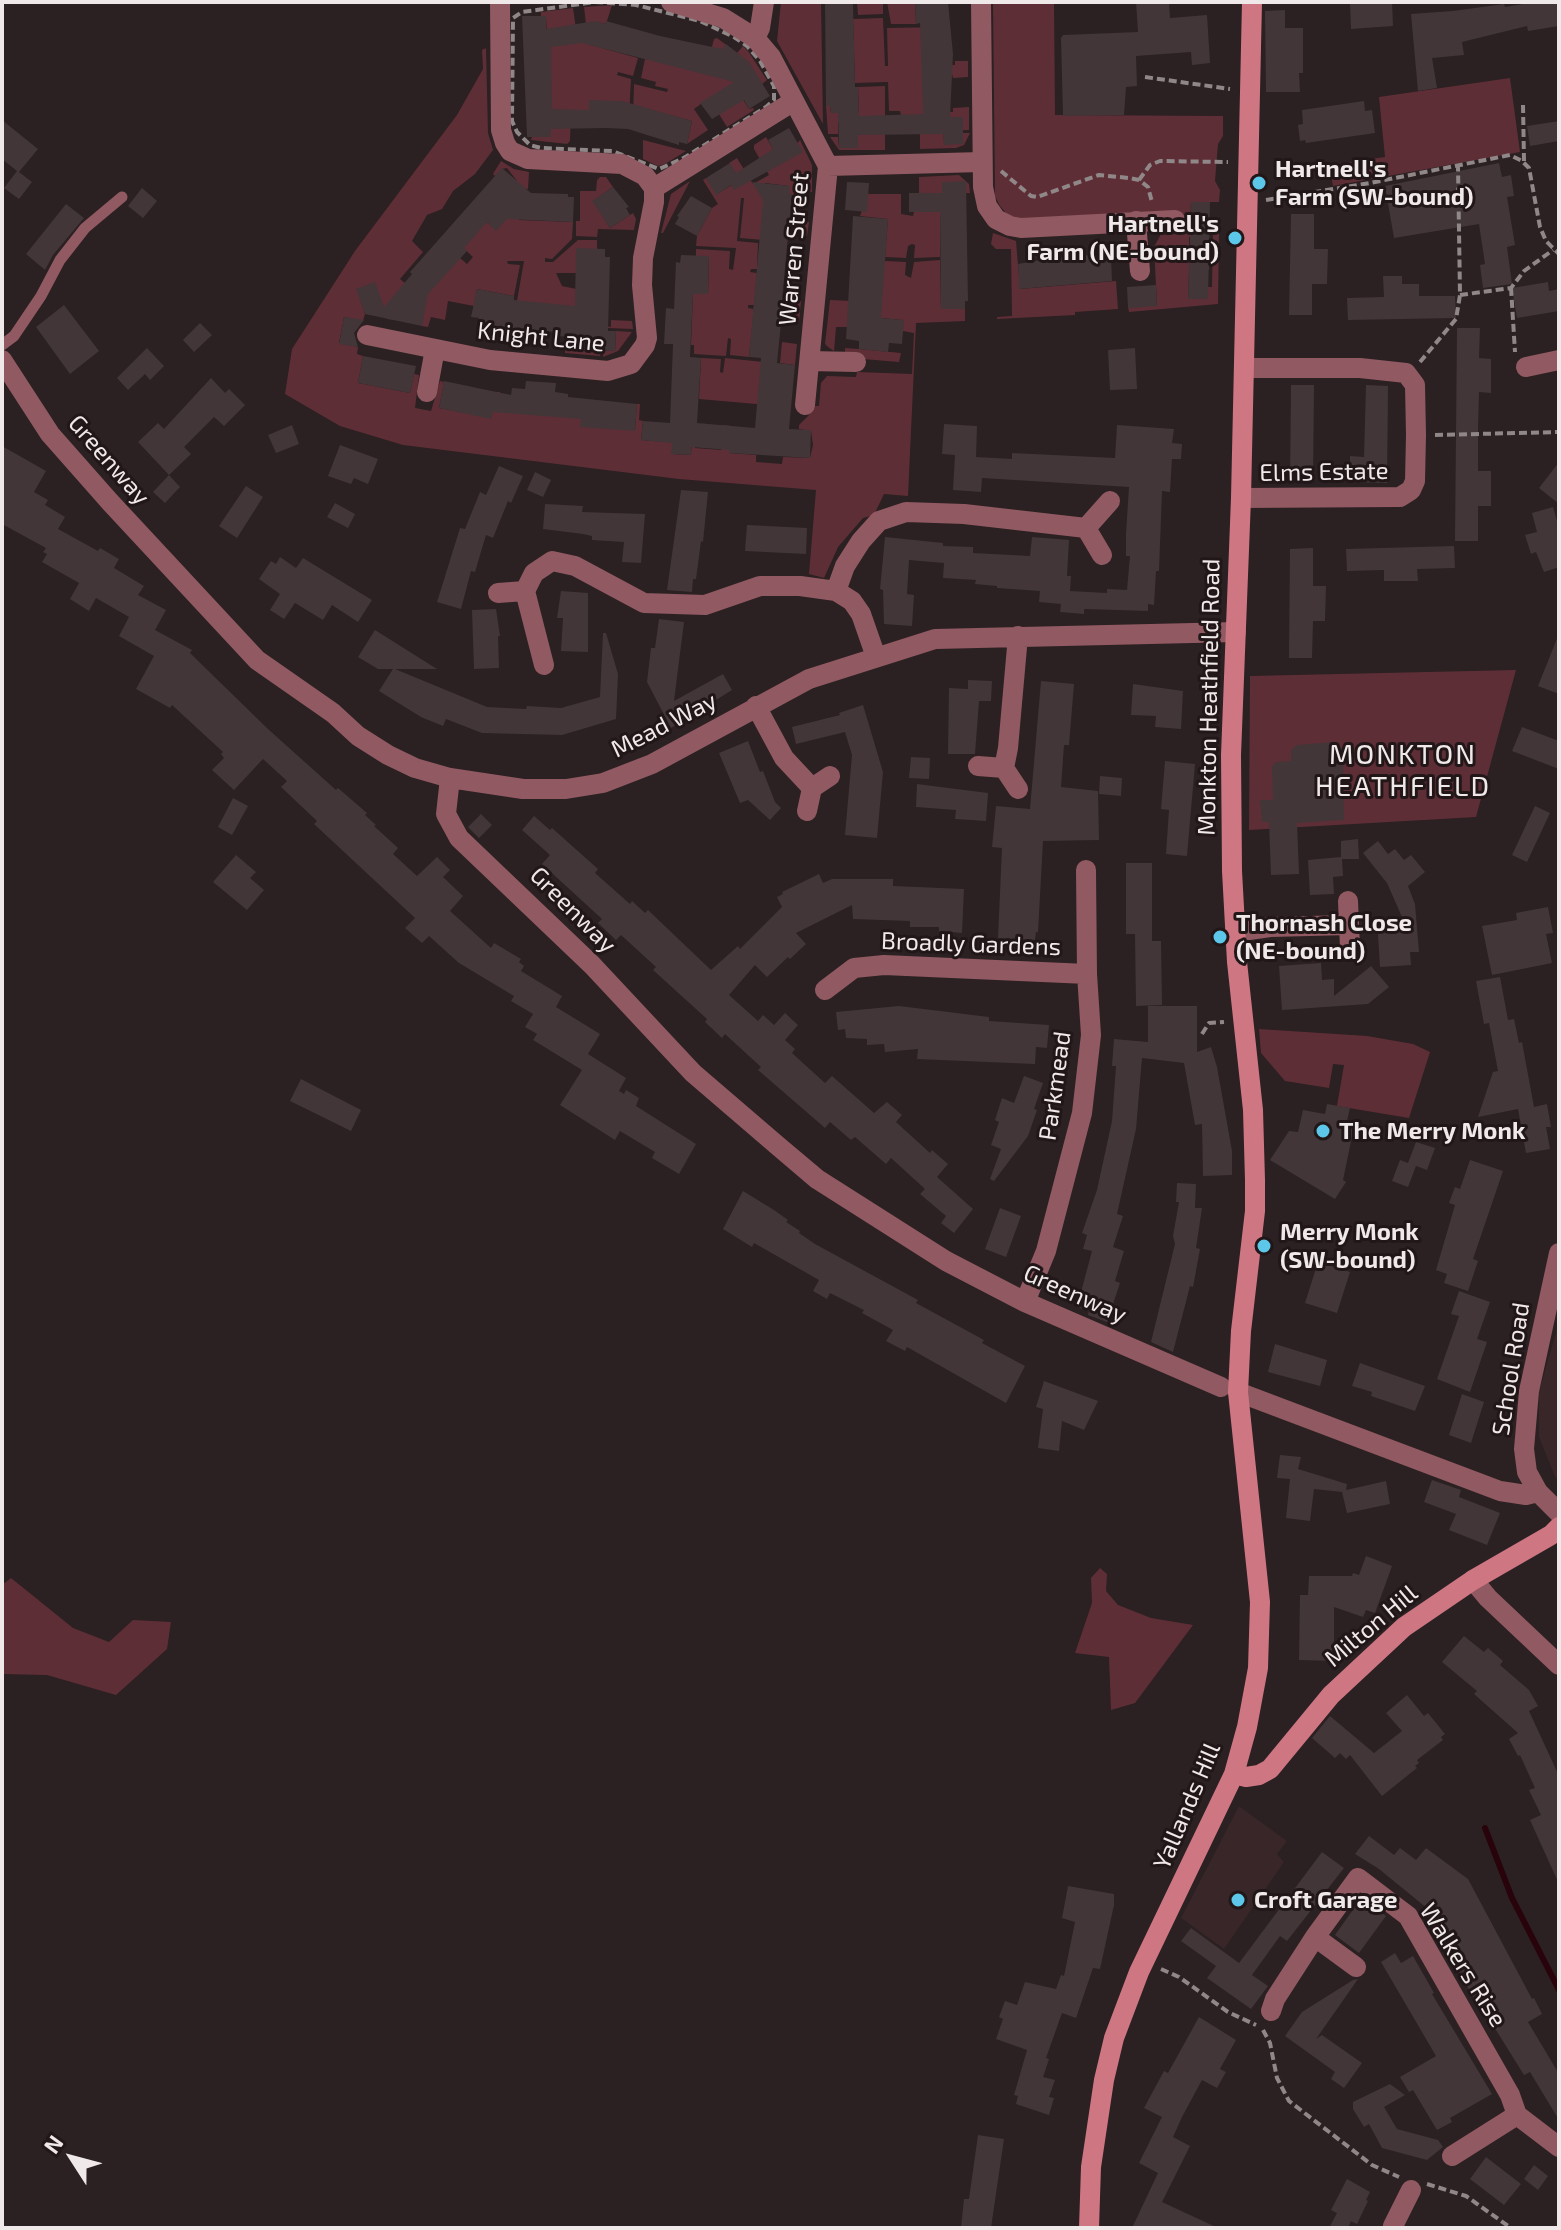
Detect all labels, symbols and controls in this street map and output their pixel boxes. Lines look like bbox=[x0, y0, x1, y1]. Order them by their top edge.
place label: Hartnell's Farm (SW-bound) bbox=[1275, 155, 1474, 211]
street label: Warren Street bbox=[773, 171, 815, 327]
marker: Hartnell's Farm (SW-bound) bbox=[1250, 174, 1268, 192]
place label: Hartnell's Farm (NE-bound) bbox=[1026, 210, 1219, 266]
marker: Hartnell's Farm (NE-bound) bbox=[1226, 229, 1244, 247]
street label: Knight Lane bbox=[476, 316, 606, 358]
street label: Greenway bbox=[62, 409, 156, 511]
street label: Elms Estate bbox=[1259, 456, 1389, 488]
street label: Monkton Heathfield Road bbox=[1192, 558, 1226, 836]
street label: Mead Way bbox=[606, 686, 722, 764]
district label: MONKTON HEATHFIELD bbox=[1315, 738, 1491, 804]
street label: Greenway bbox=[524, 861, 622, 959]
place label: Thornash Close (NE-bound) bbox=[1236, 909, 1412, 965]
street label: Broadly Gardens bbox=[881, 926, 1061, 962]
marker: Thornash Close (NE-bound) bbox=[1211, 928, 1229, 946]
street label: Parkmead bbox=[1033, 1030, 1077, 1142]
place label: The Merry Monk bbox=[1339, 1117, 1525, 1145]
marker: The Merry Monk bbox=[1314, 1122, 1332, 1140]
place label: Merry Monk (SW-bound) bbox=[1280, 1218, 1419, 1274]
marker: Merry Monk (SW-bound) bbox=[1255, 1237, 1273, 1255]
street label: Greenway bbox=[1019, 1259, 1131, 1329]
street label: School Road bbox=[1486, 1300, 1536, 1438]
street label: Milton Hill bbox=[1319, 1579, 1423, 1673]
street label: Yallands Hill bbox=[1147, 1739, 1227, 1873]
place label: Croft Garage bbox=[1254, 1886, 1397, 1914]
marker: Croft Garage bbox=[1229, 1891, 1247, 1909]
street label: Walkers Rise bbox=[1414, 1898, 1512, 2032]
north arrow bbox=[32, 2118, 112, 2198]
text: N bbox=[37, 2130, 68, 2158]

